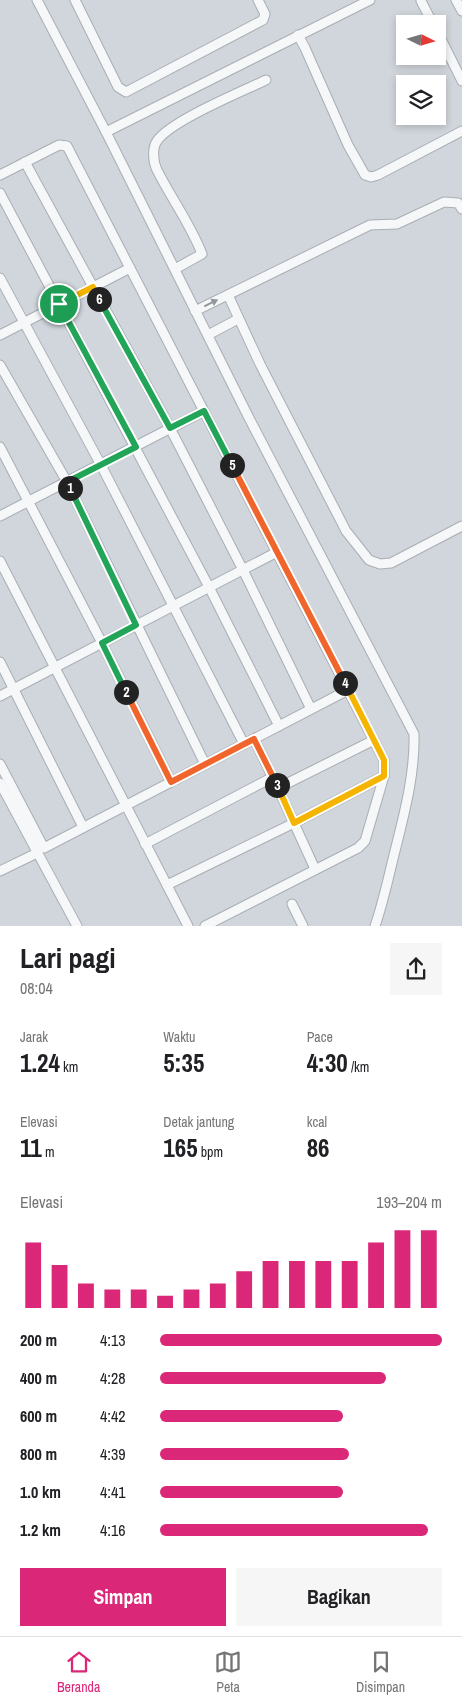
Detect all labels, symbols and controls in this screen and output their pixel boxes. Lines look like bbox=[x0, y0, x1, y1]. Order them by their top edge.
north arrow bbox=[396, 15, 446, 65]
map controls bbox=[396, 15, 446, 125]
button: layers bbox=[396, 75, 446, 125]
pin bbox=[38, 283, 80, 325]
pin: 6 bbox=[86, 286, 112, 312]
icon: arrive bbox=[45, 290, 73, 318]
text: 6 bbox=[96, 290, 103, 308]
one-way arrow bbox=[204, 299, 219, 308]
pin: 5 bbox=[220, 452, 244, 478]
text: 5 bbox=[229, 456, 236, 474]
pin: 1 bbox=[58, 476, 82, 500]
text: 1 bbox=[67, 479, 74, 497]
pin: 4 bbox=[332, 670, 358, 696]
text: 4 bbox=[342, 674, 349, 692]
pin: 2 bbox=[114, 680, 138, 704]
text: 2 bbox=[123, 683, 130, 701]
pin: 3 bbox=[264, 772, 290, 798]
text: 3 bbox=[274, 776, 281, 794]
text: Lari pagi bbox=[20, 939, 116, 977]
button: share bbox=[390, 943, 442, 995]
text: 08:04 bbox=[20, 977, 53, 999]
text: Jarak bbox=[20, 1028, 48, 1046]
text: Waktu bbox=[163, 1028, 195, 1046]
text: Pace bbox=[307, 1028, 333, 1046]
text: 1.24 bbox=[20, 1046, 60, 1080]
text: 5:35 bbox=[163, 1046, 204, 1080]
text: 4:30 bbox=[307, 1046, 348, 1080]
text: km bbox=[60, 1058, 78, 1076]
text: /km bbox=[348, 1058, 369, 1076]
text: Elevasi bbox=[20, 1113, 58, 1131]
text: Detak jantung bbox=[163, 1113, 234, 1131]
text: kcal bbox=[307, 1113, 327, 1131]
text: 11 bbox=[20, 1131, 42, 1165]
text: 165 bbox=[163, 1131, 198, 1165]
text: 86 bbox=[307, 1131, 329, 1165]
text: m bbox=[42, 1143, 54, 1161]
text: bpm bbox=[198, 1143, 223, 1161]
text: Elevasi bbox=[20, 1191, 63, 1213]
text: 193–204 m bbox=[376, 1191, 442, 1213]
text: 200 m bbox=[20, 1329, 57, 1351]
text: 4:13 bbox=[100, 1329, 126, 1351]
text: 400 m bbox=[20, 1367, 57, 1389]
text: 4:28 bbox=[100, 1367, 126, 1389]
text: 600 m bbox=[20, 1405, 57, 1427]
text: 4:42 bbox=[100, 1405, 126, 1427]
text: 800 m bbox=[20, 1443, 57, 1465]
text: 4:39 bbox=[100, 1443, 126, 1465]
text: 1.0 km bbox=[20, 1481, 61, 1503]
text: 4:41 bbox=[100, 1481, 126, 1503]
text: 1.2 km bbox=[20, 1519, 61, 1541]
text: 4:16 bbox=[100, 1519, 126, 1541]
button: Simpan bbox=[20, 1568, 226, 1626]
button: Bagikan bbox=[236, 1568, 442, 1626]
tab: Beranda bbox=[57, 1648, 100, 1696]
tab: Peta bbox=[214, 1648, 242, 1696]
tab: Disimpan bbox=[356, 1648, 405, 1696]

